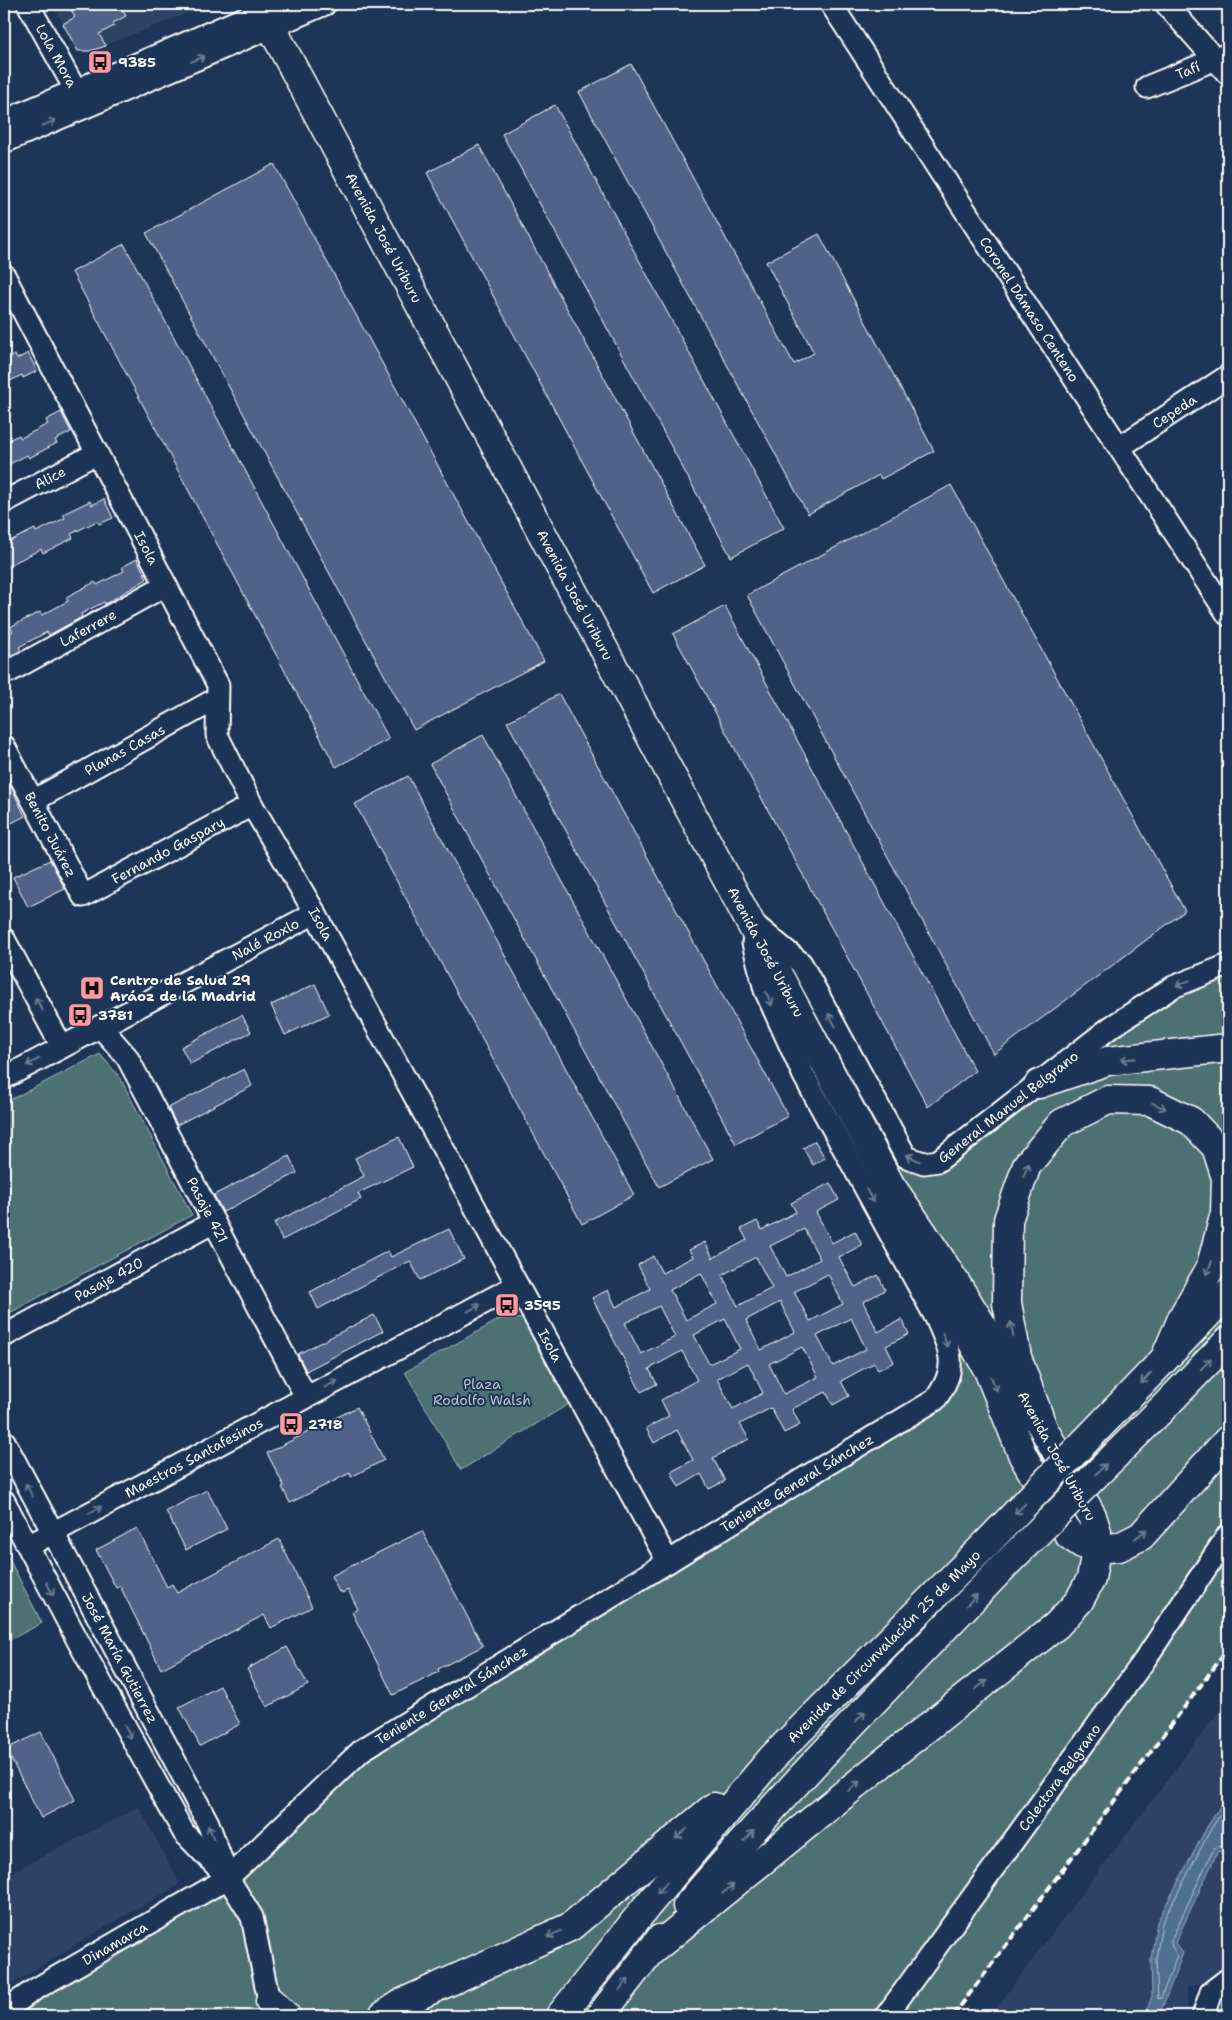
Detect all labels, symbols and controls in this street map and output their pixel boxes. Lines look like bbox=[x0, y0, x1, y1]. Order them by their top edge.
street label: Lola Mora bbox=[32, 21, 81, 91]
bus stop icon: 9385 bbox=[87, 49, 113, 75]
place label: 9385 bbox=[118, 53, 156, 71]
one-way arrow bbox=[190, 53, 205, 63]
street label: Tafí bbox=[1173, 57, 1202, 83]
one-way arrow bbox=[41, 117, 56, 126]
street label: Avenida José Uriburu bbox=[342, 169, 426, 306]
street label: Coronel Dámaso Centeno bbox=[976, 233, 1083, 385]
street label: Cepeda bbox=[1149, 390, 1200, 432]
street label: Alice bbox=[31, 462, 69, 493]
street label: Avenida José Uriburu bbox=[533, 526, 617, 663]
street label: Isola bbox=[130, 528, 163, 568]
street label: Laferrere bbox=[57, 605, 119, 651]
street label: Planas Casas bbox=[81, 720, 168, 780]
street label: Benito Juárez bbox=[21, 789, 80, 880]
street label: Fernando Gaspary bbox=[108, 813, 227, 888]
street label: Avenida José Uriburu bbox=[724, 884, 808, 1020]
street label: Isola bbox=[304, 904, 337, 944]
street label: Nalé Roxlo bbox=[229, 914, 302, 964]
place label: Centro de Salud 29 Aráoz de la Madrid bbox=[110, 971, 256, 1005]
hospital icon: Centro de Salud 29 Aráoz de la Madrid bbox=[79, 975, 105, 1001]
one-way arrow bbox=[1176, 979, 1191, 988]
one-way arrow bbox=[765, 991, 775, 1006]
one-way arrow bbox=[34, 996, 44, 1011]
bus stop icon: 3781 bbox=[67, 1002, 93, 1028]
place label: 3781 bbox=[98, 1006, 133, 1024]
one-way arrow bbox=[827, 1012, 837, 1027]
street label: General Manuel Belgrano bbox=[934, 1047, 1082, 1167]
one-way arrow bbox=[1120, 1054, 1136, 1064]
one-way arrow bbox=[26, 1058, 41, 1067]
one-way arrow bbox=[1151, 1101, 1166, 1111]
one-way arrow bbox=[906, 1153, 921, 1163]
one-way arrow bbox=[1022, 1163, 1032, 1178]
street label: Pasaje 421 bbox=[183, 1174, 232, 1246]
one-way arrow bbox=[865, 1189, 875, 1204]
street label: Pasaje 420 bbox=[71, 1253, 146, 1305]
one-way arrow bbox=[1204, 1260, 1213, 1275]
bus stop icon: 3595 bbox=[494, 1292, 520, 1318]
place label: 3595 bbox=[524, 1296, 561, 1314]
one-way arrow bbox=[467, 1303, 482, 1313]
one-way arrow bbox=[1007, 1321, 1016, 1337]
street label: Isola bbox=[534, 1325, 567, 1366]
one-way arrow bbox=[941, 1332, 950, 1348]
one-way arrow bbox=[1200, 1358, 1212, 1370]
one-way arrow bbox=[1140, 1372, 1152, 1385]
park label: Plaza Rodolfo Walsh bbox=[433, 1375, 531, 1409]
one-way arrow bbox=[989, 1376, 999, 1391]
one-way arrow bbox=[323, 1379, 338, 1388]
street label: Avenida José Uriburu bbox=[1014, 1388, 1100, 1524]
bus stop icon: 2718 bbox=[278, 1411, 304, 1437]
street label: Maestros Santafesinos bbox=[122, 1413, 266, 1502]
place label: 2718 bbox=[308, 1415, 343, 1433]
street label: Teniente General Sánchez bbox=[717, 1430, 877, 1537]
one-way arrow bbox=[1095, 1463, 1108, 1475]
one-way arrow bbox=[24, 1483, 33, 1498]
one-way arrow bbox=[1014, 1503, 1026, 1515]
one-way arrow bbox=[87, 1505, 102, 1514]
one-way arrow bbox=[1134, 1529, 1148, 1539]
street label: Avenida de Circunvalación 25 de Mayo bbox=[783, 1546, 984, 1747]
one-way arrow bbox=[46, 1581, 55, 1596]
street label: José María Gutierrez bbox=[78, 1590, 162, 1726]
one-way arrow bbox=[966, 1593, 978, 1606]
street label: Teniente General Sánchez bbox=[372, 1641, 531, 1749]
one-way arrow bbox=[974, 1680, 987, 1691]
one-way arrow bbox=[854, 1711, 866, 1723]
street label: Colectora Belgrano bbox=[1014, 1720, 1104, 1835]
one-way arrow bbox=[123, 1724, 133, 1739]
one-way arrow bbox=[847, 1781, 860, 1792]
one-way arrow bbox=[206, 1825, 216, 1840]
one-way arrow bbox=[675, 1828, 688, 1839]
one-way arrow bbox=[743, 1829, 754, 1842]
one-way arrow bbox=[656, 1882, 667, 1895]
one-way arrow bbox=[721, 1884, 734, 1895]
street label: Dinamarca bbox=[79, 1917, 151, 1969]
one-way arrow bbox=[547, 1930, 562, 1939]
one-way arrow bbox=[619, 1978, 630, 1991]

